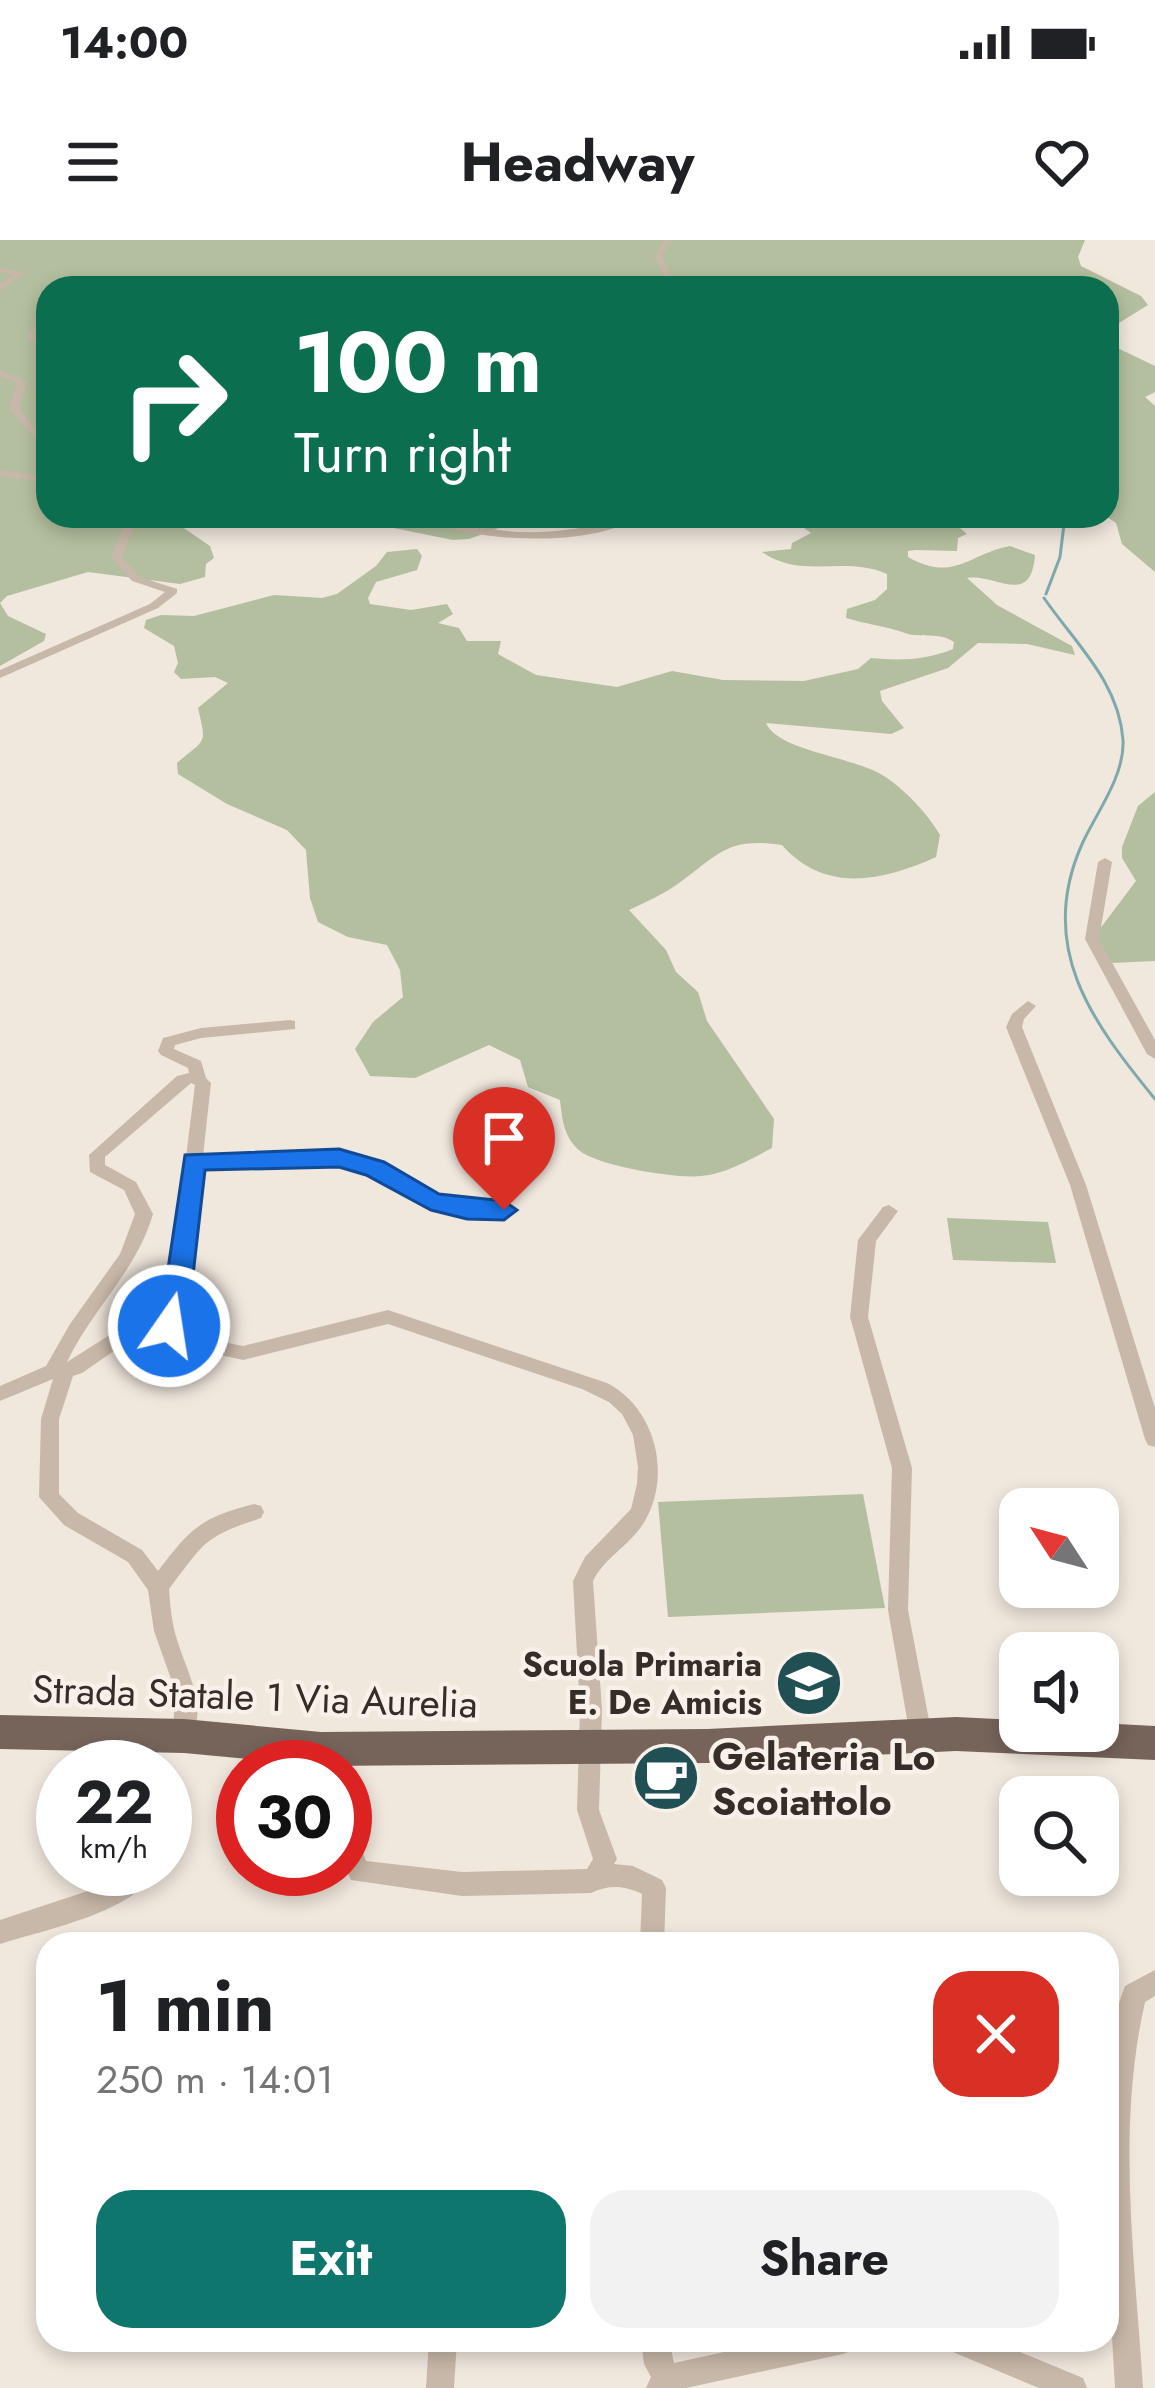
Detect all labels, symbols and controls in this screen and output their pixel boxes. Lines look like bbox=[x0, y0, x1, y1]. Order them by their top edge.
text: 14:00 bbox=[60, 10, 188, 75]
text: Headway bbox=[461, 123, 694, 201]
icon: menu bbox=[60, 129, 126, 195]
icon: heart bbox=[1029, 129, 1095, 195]
text: 100 m bbox=[294, 302, 542, 424]
icon: right bbox=[96, 324, 252, 480]
text: Turn right bbox=[294, 414, 511, 492]
pin bbox=[453, 1087, 555, 1210]
icon: arrive bbox=[471, 1105, 537, 1171]
position arrow bbox=[106, 1263, 232, 1389]
north arrow bbox=[999, 1488, 1119, 1608]
map controls bbox=[999, 1488, 1119, 1896]
button: sound bbox=[999, 1632, 1119, 1752]
place label: Scuola Primaria E. De Amicis bbox=[522, 1641, 762, 1726]
school or university icon: Scuola Primaria E. De Amicis bbox=[774, 1648, 844, 1718]
street label: Strada Statale 1 Via Aurelia bbox=[31, 1660, 479, 1733]
place label: Gelateria Lo Scoiattolo bbox=[712, 1728, 936, 1830]
speed limit sign: 30 bbox=[216, 1740, 372, 1896]
cafe icon: Gelateria Lo Scoiattolo bbox=[631, 1743, 701, 1813]
text: 22 bbox=[75, 1759, 153, 1846]
button: search bbox=[999, 1776, 1119, 1896]
text: km/h bbox=[80, 1826, 148, 1869]
text: 1 min bbox=[96, 1954, 275, 2058]
button: close bbox=[933, 1971, 1059, 2097]
text: 250 m · 14:01 bbox=[96, 2051, 334, 2108]
button: Exit bbox=[96, 2190, 566, 2328]
button: Share bbox=[590, 2190, 1059, 2328]

